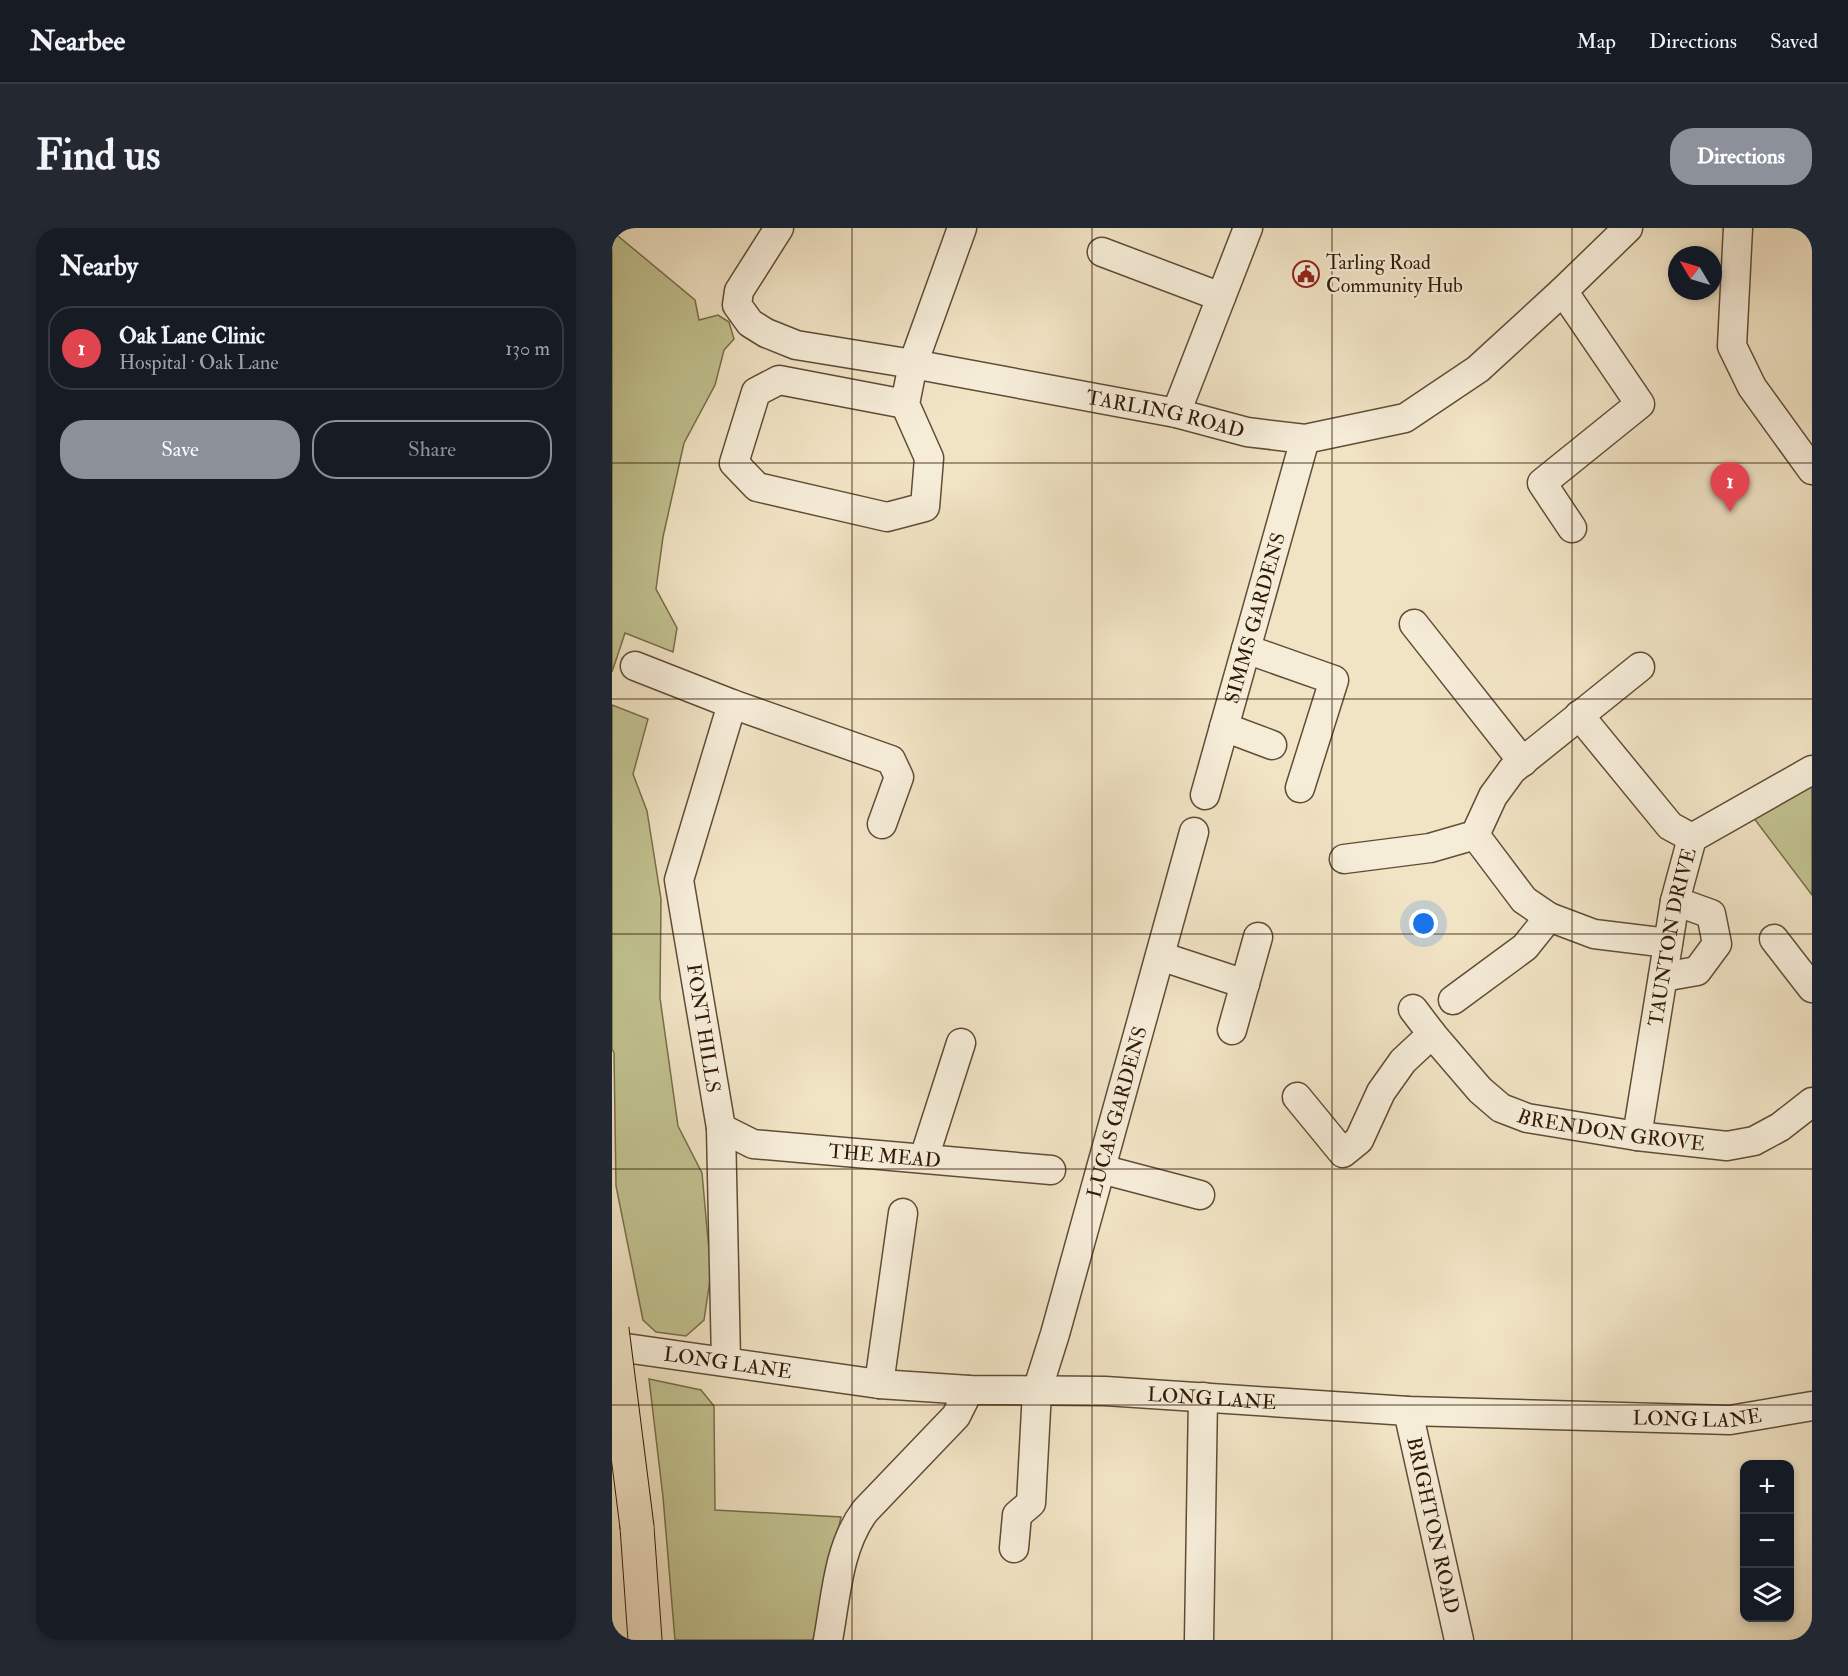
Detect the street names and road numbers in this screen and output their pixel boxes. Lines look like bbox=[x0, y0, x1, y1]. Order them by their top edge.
street label: TARLING ROAD bbox=[1084, 385, 1247, 444]
street label: SIMMS GARDENS bbox=[1219, 530, 1291, 706]
street label: TAUNTON DRIVE bbox=[1643, 845, 1702, 1028]
street label: FONT HILLS bbox=[681, 962, 726, 1094]
street label: LUCAS GARDENS bbox=[1081, 1023, 1153, 1201]
street label: BRENDON GROVE bbox=[1514, 1103, 1706, 1156]
street label: THE MEAD bbox=[827, 1139, 942, 1173]
street label: LONG LANE bbox=[662, 1342, 793, 1384]
street label: LONG LANE bbox=[1147, 1382, 1277, 1415]
street label: LONG LANE bbox=[1632, 1403, 1764, 1433]
street label: BRIGHTON ROAD bbox=[1401, 1435, 1465, 1616]

